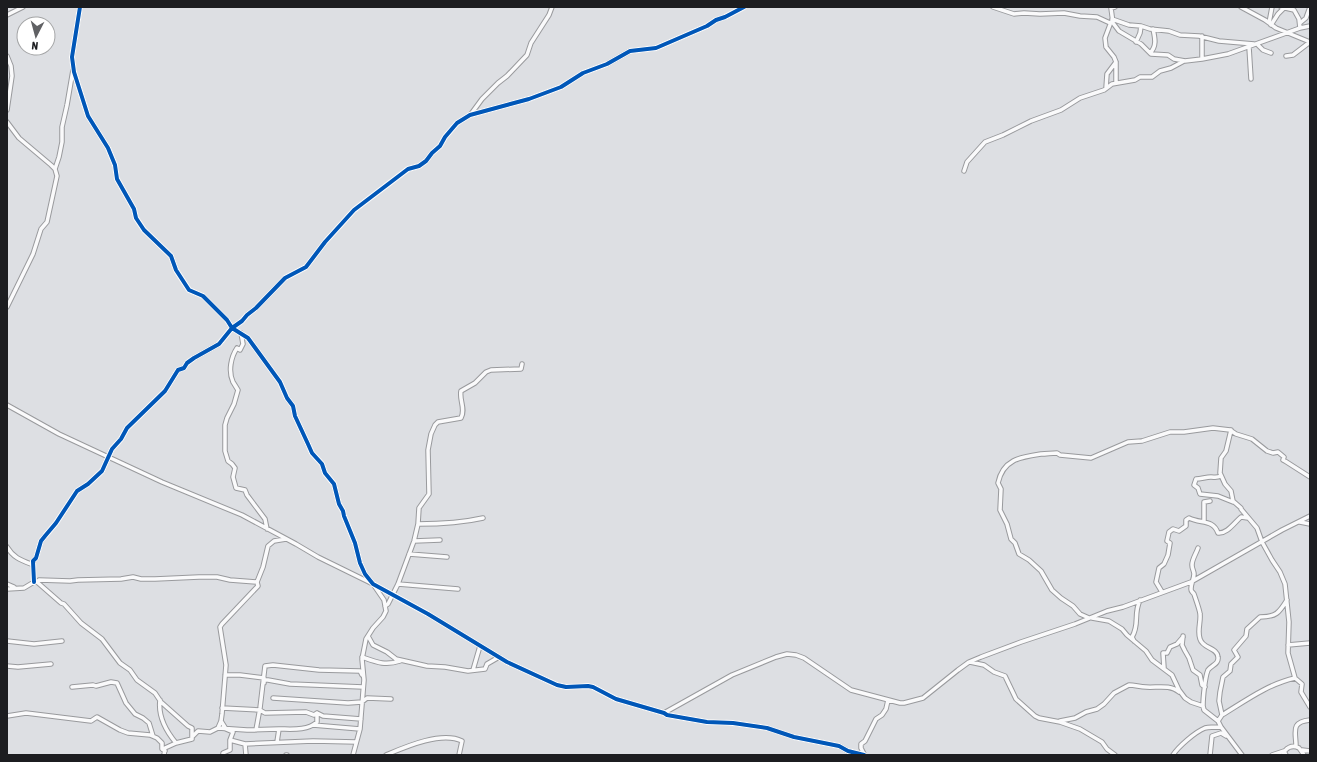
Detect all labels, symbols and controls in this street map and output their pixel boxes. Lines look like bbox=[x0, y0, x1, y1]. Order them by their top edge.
north arrow bbox=[16, 16, 56, 56]
text: N bbox=[31, 40, 39, 52]

